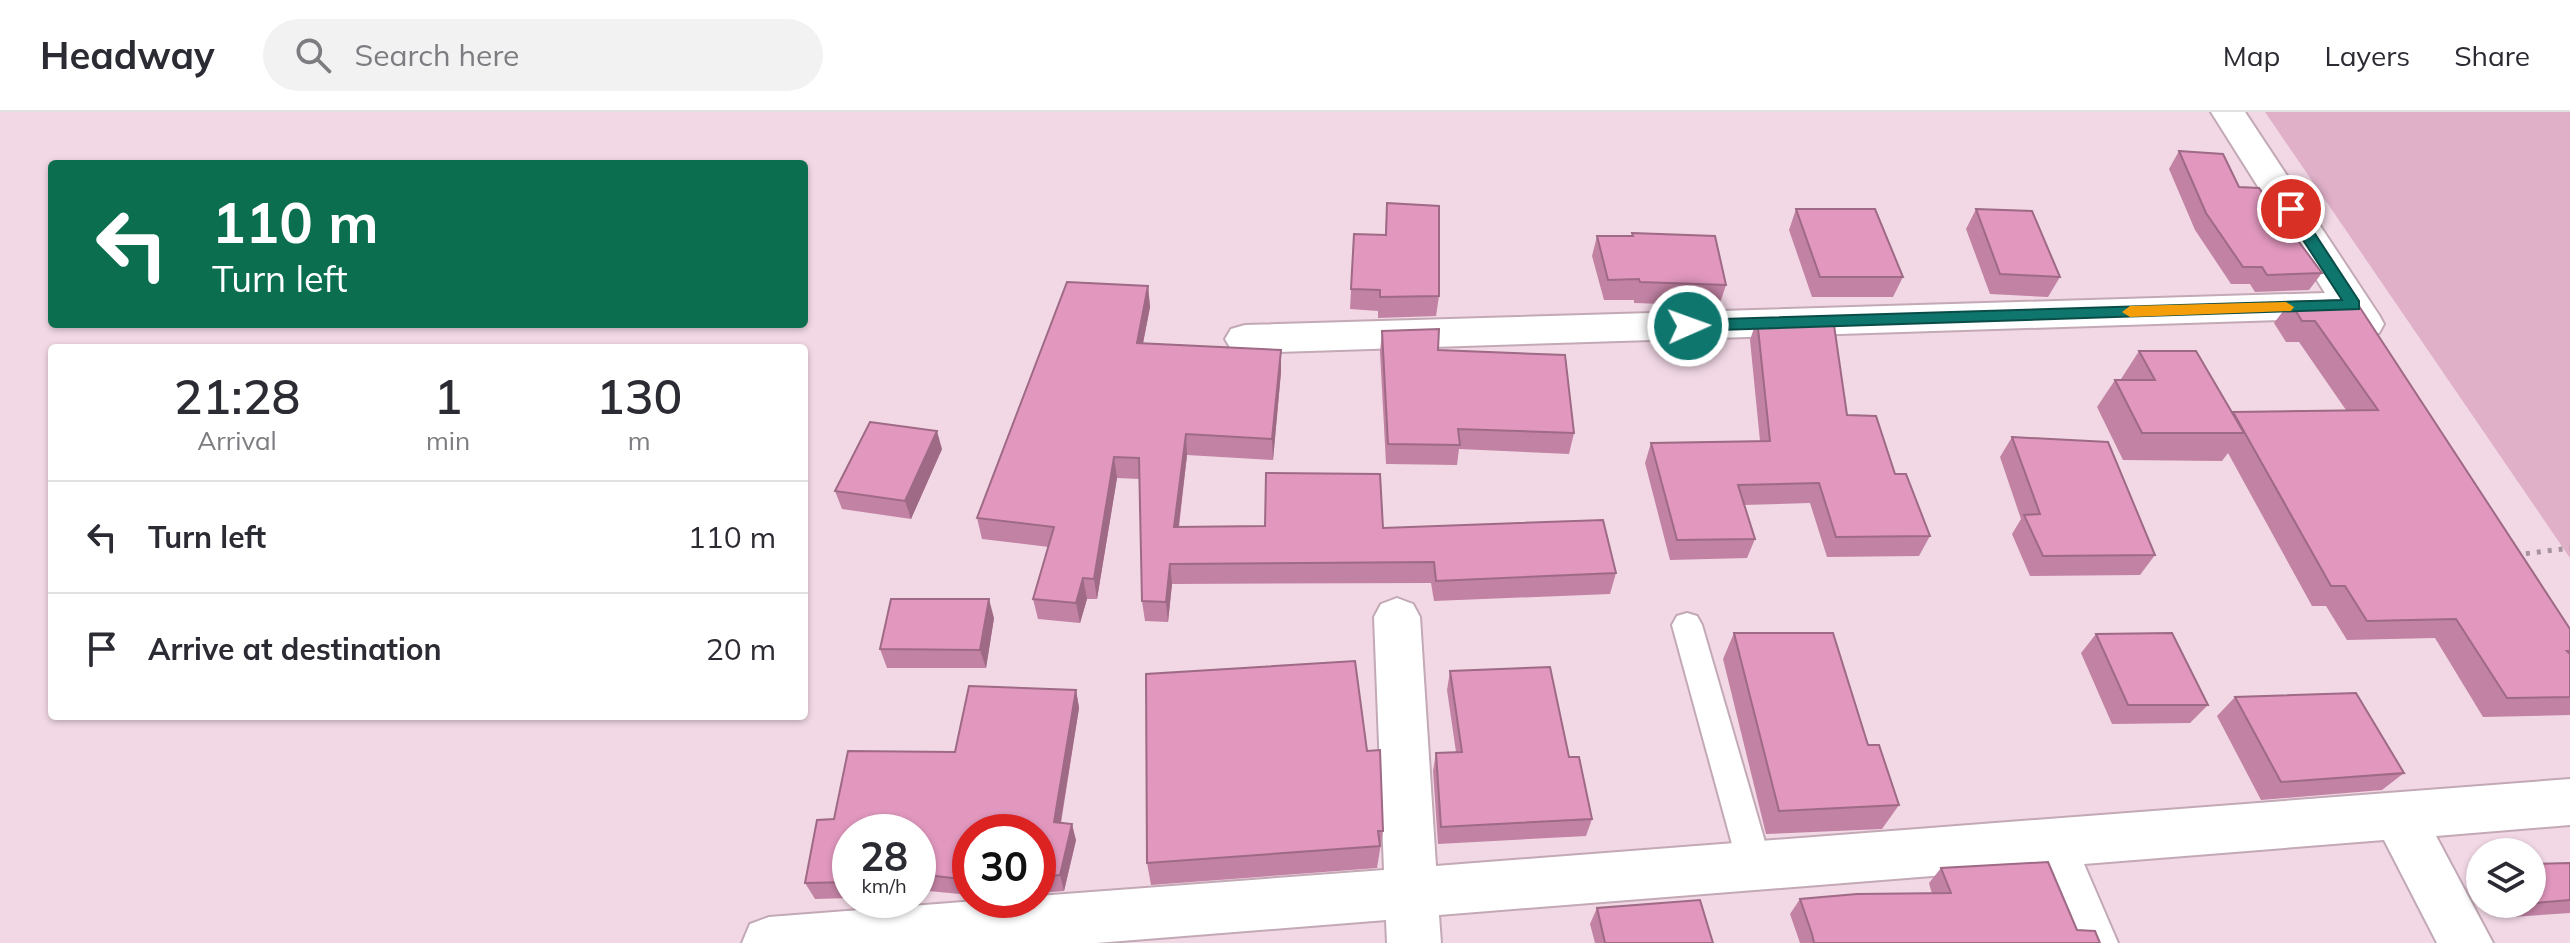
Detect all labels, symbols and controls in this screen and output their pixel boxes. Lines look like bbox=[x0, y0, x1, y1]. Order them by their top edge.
search box bbox=[263, 19, 823, 91]
text: Headway bbox=[40, 31, 215, 79]
icon: search bbox=[291, 33, 335, 77]
text: Search here bbox=[355, 36, 519, 74]
text: Map bbox=[2223, 38, 2280, 73]
text: Layers bbox=[2324, 38, 2410, 73]
text: Share bbox=[2454, 38, 2530, 73]
pin bbox=[2257, 175, 2325, 243]
text: 110 m bbox=[212, 187, 379, 257]
icon: arrive bbox=[2269, 187, 2313, 231]
icon: left bbox=[80, 192, 184, 296]
text: Turn left bbox=[212, 256, 348, 301]
position arrow bbox=[1646, 284, 1730, 368]
text: 21:28 bbox=[174, 366, 300, 426]
text: 1 bbox=[434, 366, 462, 426]
text: 130 bbox=[596, 366, 682, 426]
text: Arrival bbox=[197, 424, 277, 457]
text: min bbox=[426, 424, 470, 457]
text: m bbox=[628, 424, 651, 457]
icon: left bbox=[80, 515, 124, 559]
text: Turn left bbox=[148, 518, 266, 556]
text: 110 m bbox=[688, 518, 776, 556]
icon: arrive bbox=[80, 627, 124, 671]
text: Arrive at destination bbox=[148, 630, 442, 668]
text: 20 m bbox=[706, 630, 776, 668]
speed limit sign: 30 bbox=[952, 814, 1056, 918]
text: 28 bbox=[860, 831, 908, 881]
map controls bbox=[2466, 838, 2546, 918]
button: layers bbox=[2466, 838, 2546, 918]
text: km/h bbox=[861, 873, 907, 898]

